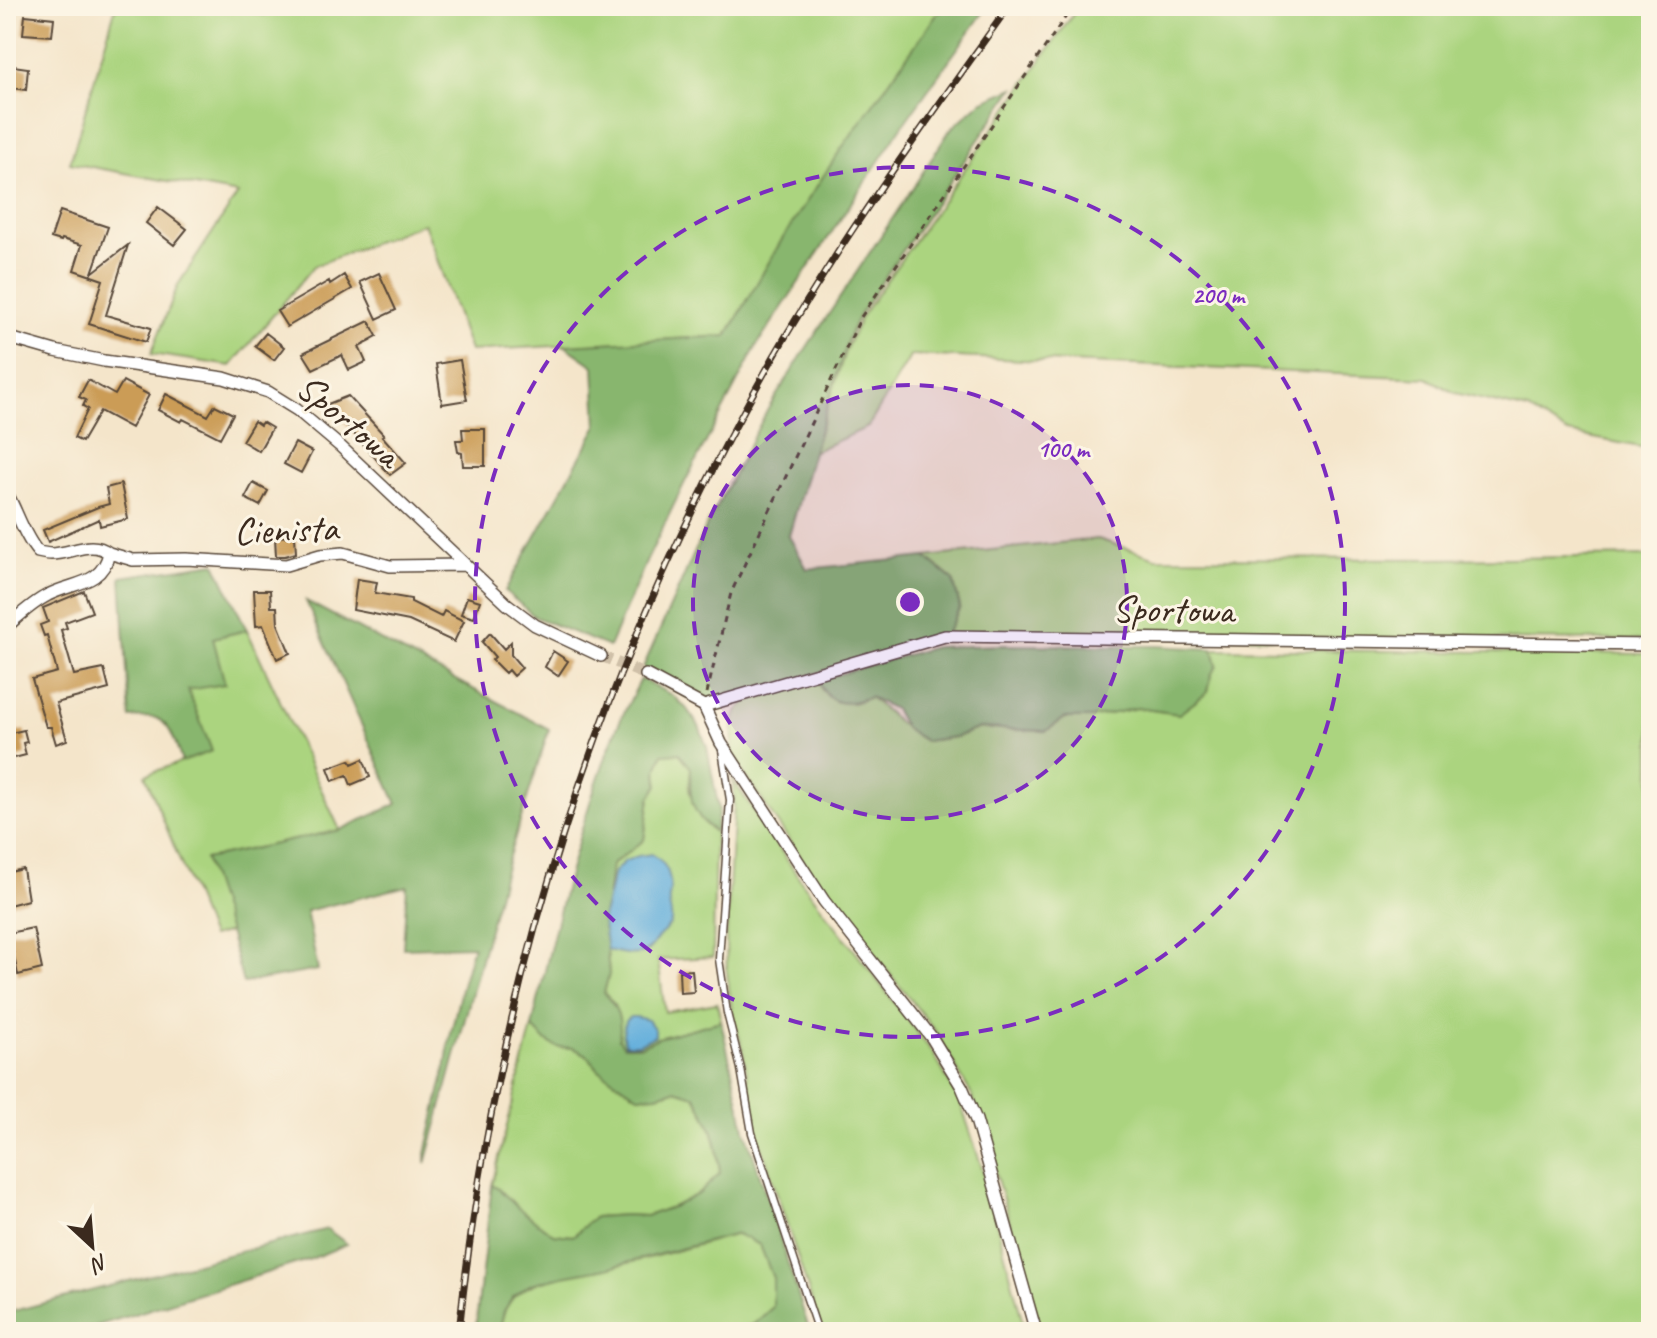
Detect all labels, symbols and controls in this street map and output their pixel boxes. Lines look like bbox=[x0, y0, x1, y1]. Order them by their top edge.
text: 200 m bbox=[1192, 280, 1246, 310]
street label: Sportowa bbox=[287, 363, 413, 480]
text: 100 m bbox=[1037, 434, 1091, 464]
street label: Cienista bbox=[233, 504, 341, 555]
street label: Sportowa bbox=[1112, 585, 1237, 634]
centre of rings bbox=[896, 588, 924, 616]
north arrow bbox=[52, 1206, 132, 1286]
text: N bbox=[85, 1248, 113, 1280]

